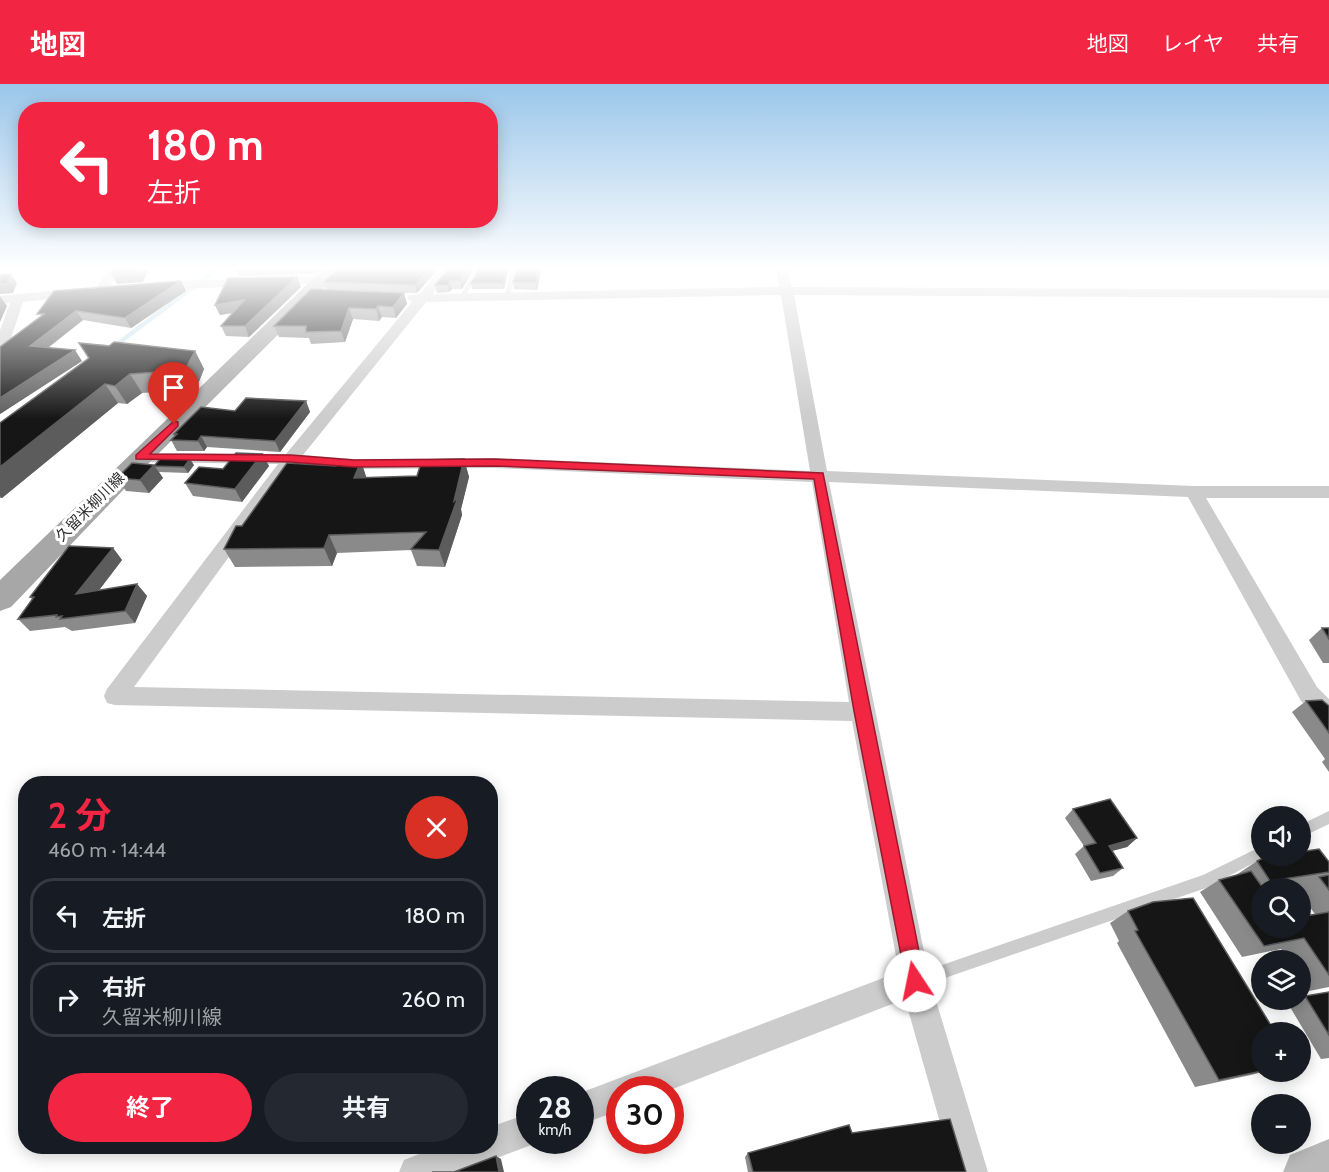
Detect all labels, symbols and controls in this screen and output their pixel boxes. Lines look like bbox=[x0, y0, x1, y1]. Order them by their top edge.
text: 地図 bbox=[30, 27, 86, 61]
text: 地図 bbox=[1087, 31, 1129, 56]
text: レイヤ bbox=[1162, 31, 1224, 56]
text: 共有 bbox=[1257, 31, 1299, 56]
text: 180 m bbox=[147, 119, 263, 171]
icon: left bbox=[48, 126, 126, 204]
text: 左折 bbox=[147, 176, 201, 209]
pin bbox=[148, 362, 199, 424]
icon: arrive bbox=[157, 371, 190, 404]
street label: 久留米柳川線 bbox=[52, 469, 128, 545]
text: 2 分 bbox=[48, 793, 111, 837]
button: close bbox=[405, 796, 468, 859]
map controls bbox=[1251, 806, 1311, 1154]
button: sound bbox=[1251, 806, 1311, 866]
text: 460 m · 14:44 bbox=[48, 838, 166, 862]
button: search bbox=[1251, 878, 1311, 938]
icon: left bbox=[51, 899, 84, 932]
text: 180 m bbox=[405, 902, 465, 929]
text: 左折 bbox=[102, 905, 146, 932]
position arrow bbox=[883, 949, 947, 1013]
button: layers bbox=[1251, 950, 1311, 1010]
text: 右折 bbox=[102, 974, 146, 1001]
icon: right bbox=[51, 983, 84, 1016]
text: 260 m bbox=[401, 986, 465, 1013]
text: 久留米柳川線 bbox=[102, 1005, 222, 1029]
button: + bbox=[1251, 1022, 1311, 1082]
button: 終了 bbox=[48, 1073, 252, 1142]
button: 共有 bbox=[264, 1073, 468, 1142]
speed limit sign: 30 bbox=[606, 1076, 684, 1154]
text: 28 bbox=[538, 1089, 572, 1126]
button: − bbox=[1251, 1094, 1311, 1154]
text: km/h bbox=[539, 1121, 571, 1139]

